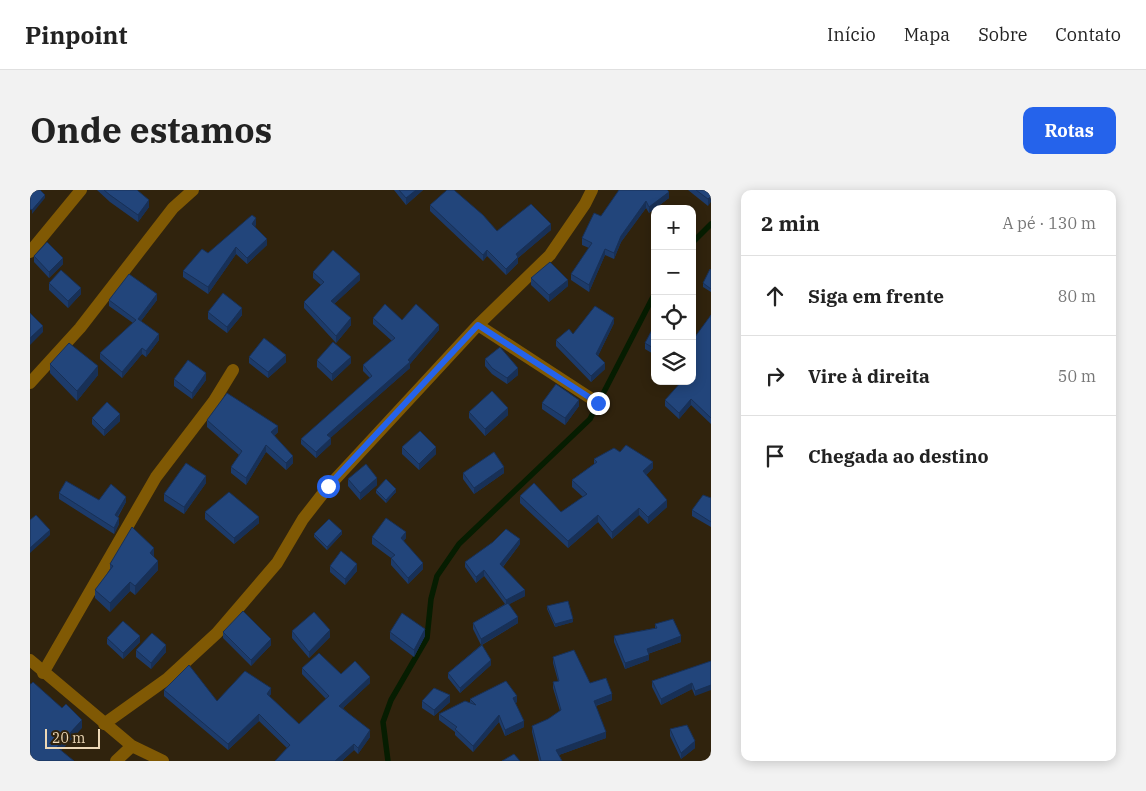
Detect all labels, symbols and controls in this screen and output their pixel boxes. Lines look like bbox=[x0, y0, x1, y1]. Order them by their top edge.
text: Pinpoint bbox=[25, 19, 127, 51]
text: Início bbox=[827, 23, 876, 46]
text: Mapa bbox=[904, 23, 950, 46]
text: Sobre bbox=[978, 23, 1027, 46]
text: Contato bbox=[1055, 23, 1121, 46]
text: Onde estamos bbox=[30, 107, 272, 153]
button: Rotas bbox=[1023, 107, 1116, 154]
map controls bbox=[651, 205, 696, 385]
button: + bbox=[651, 205, 696, 250]
text: 2 min bbox=[761, 209, 820, 237]
text: A pé · 130 m bbox=[1002, 213, 1096, 233]
button: − bbox=[651, 250, 696, 295]
icon: ahead bbox=[761, 282, 789, 310]
text: Siga em frente bbox=[808, 284, 944, 308]
text: 80 m bbox=[1058, 286, 1096, 306]
button: locate bbox=[651, 295, 696, 340]
button: layers bbox=[651, 340, 696, 385]
icon: right bbox=[761, 362, 789, 390]
text: Vire à direita bbox=[808, 364, 930, 388]
text: 50 m bbox=[1058, 366, 1096, 386]
route end bbox=[587, 392, 610, 415]
icon: arrive bbox=[761, 442, 789, 470]
text: Chegada ao destino bbox=[808, 444, 989, 468]
route start bbox=[317, 475, 340, 498]
scale bar bbox=[45, 726, 100, 749]
text: 20 m bbox=[52, 729, 85, 747]

